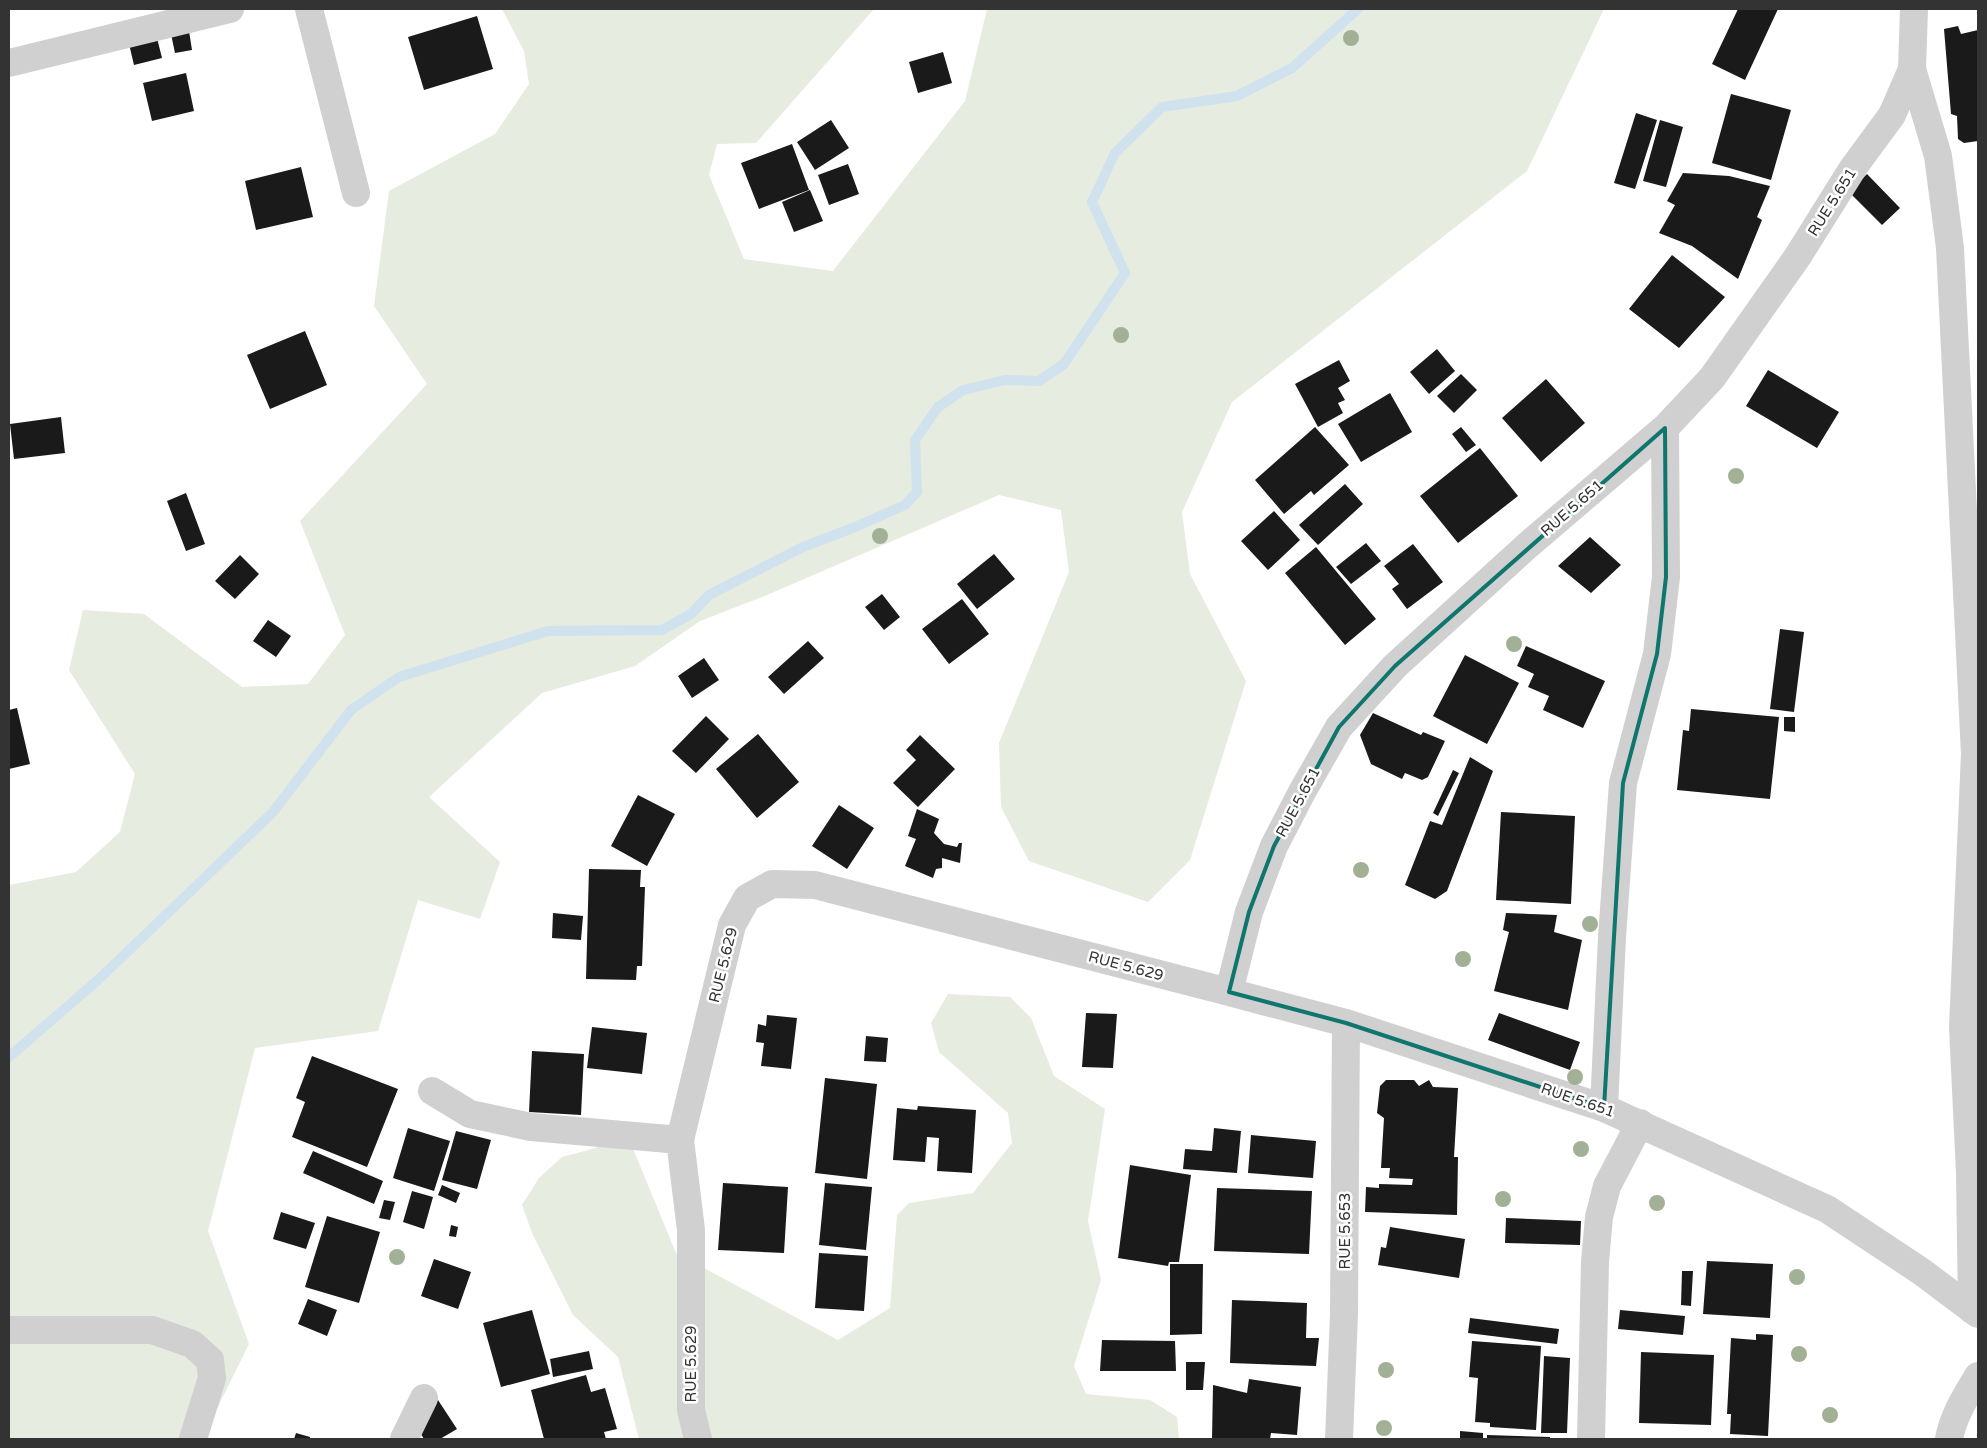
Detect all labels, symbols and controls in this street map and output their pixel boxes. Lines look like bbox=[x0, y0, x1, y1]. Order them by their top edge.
street label: RUE 5.651 bbox=[1804, 165, 1860, 239]
street label: RUE 5.651 bbox=[1537, 476, 1607, 540]
street label: RUE 5.651 bbox=[1272, 764, 1324, 840]
street label: RUE 5.629 bbox=[705, 925, 741, 1005]
street label: RUE 5.629 bbox=[1087, 947, 1165, 985]
street label: RUE 5.651 bbox=[1539, 1079, 1617, 1121]
street label: RUE 5.653 bbox=[1336, 1193, 1354, 1269]
street label: RUE 5.629 bbox=[682, 1326, 700, 1402]

